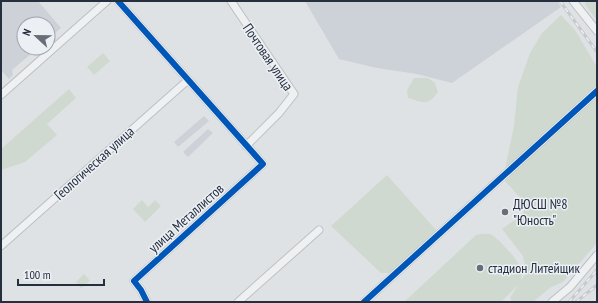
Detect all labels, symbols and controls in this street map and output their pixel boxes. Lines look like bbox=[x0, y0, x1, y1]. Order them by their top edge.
north arrow bbox=[16, 16, 56, 56]
street label: Почтовая улица bbox=[239, 20, 297, 94]
text: N bbox=[19, 27, 34, 38]
street label: Геологическая улица bbox=[50, 122, 138, 204]
street label: улица Металлистов bbox=[145, 179, 228, 256]
place label: ДЮСШ №8 "Юность" bbox=[513, 195, 568, 229]
marker: ДЮСШ №8 "Юность" bbox=[500, 207, 510, 217]
place label: стадион Литейщик bbox=[488, 259, 580, 277]
scale bar bbox=[18, 261, 104, 287]
marker: стадион Литейщик bbox=[475, 263, 485, 273]
text: 100 m bbox=[24, 267, 51, 282]

